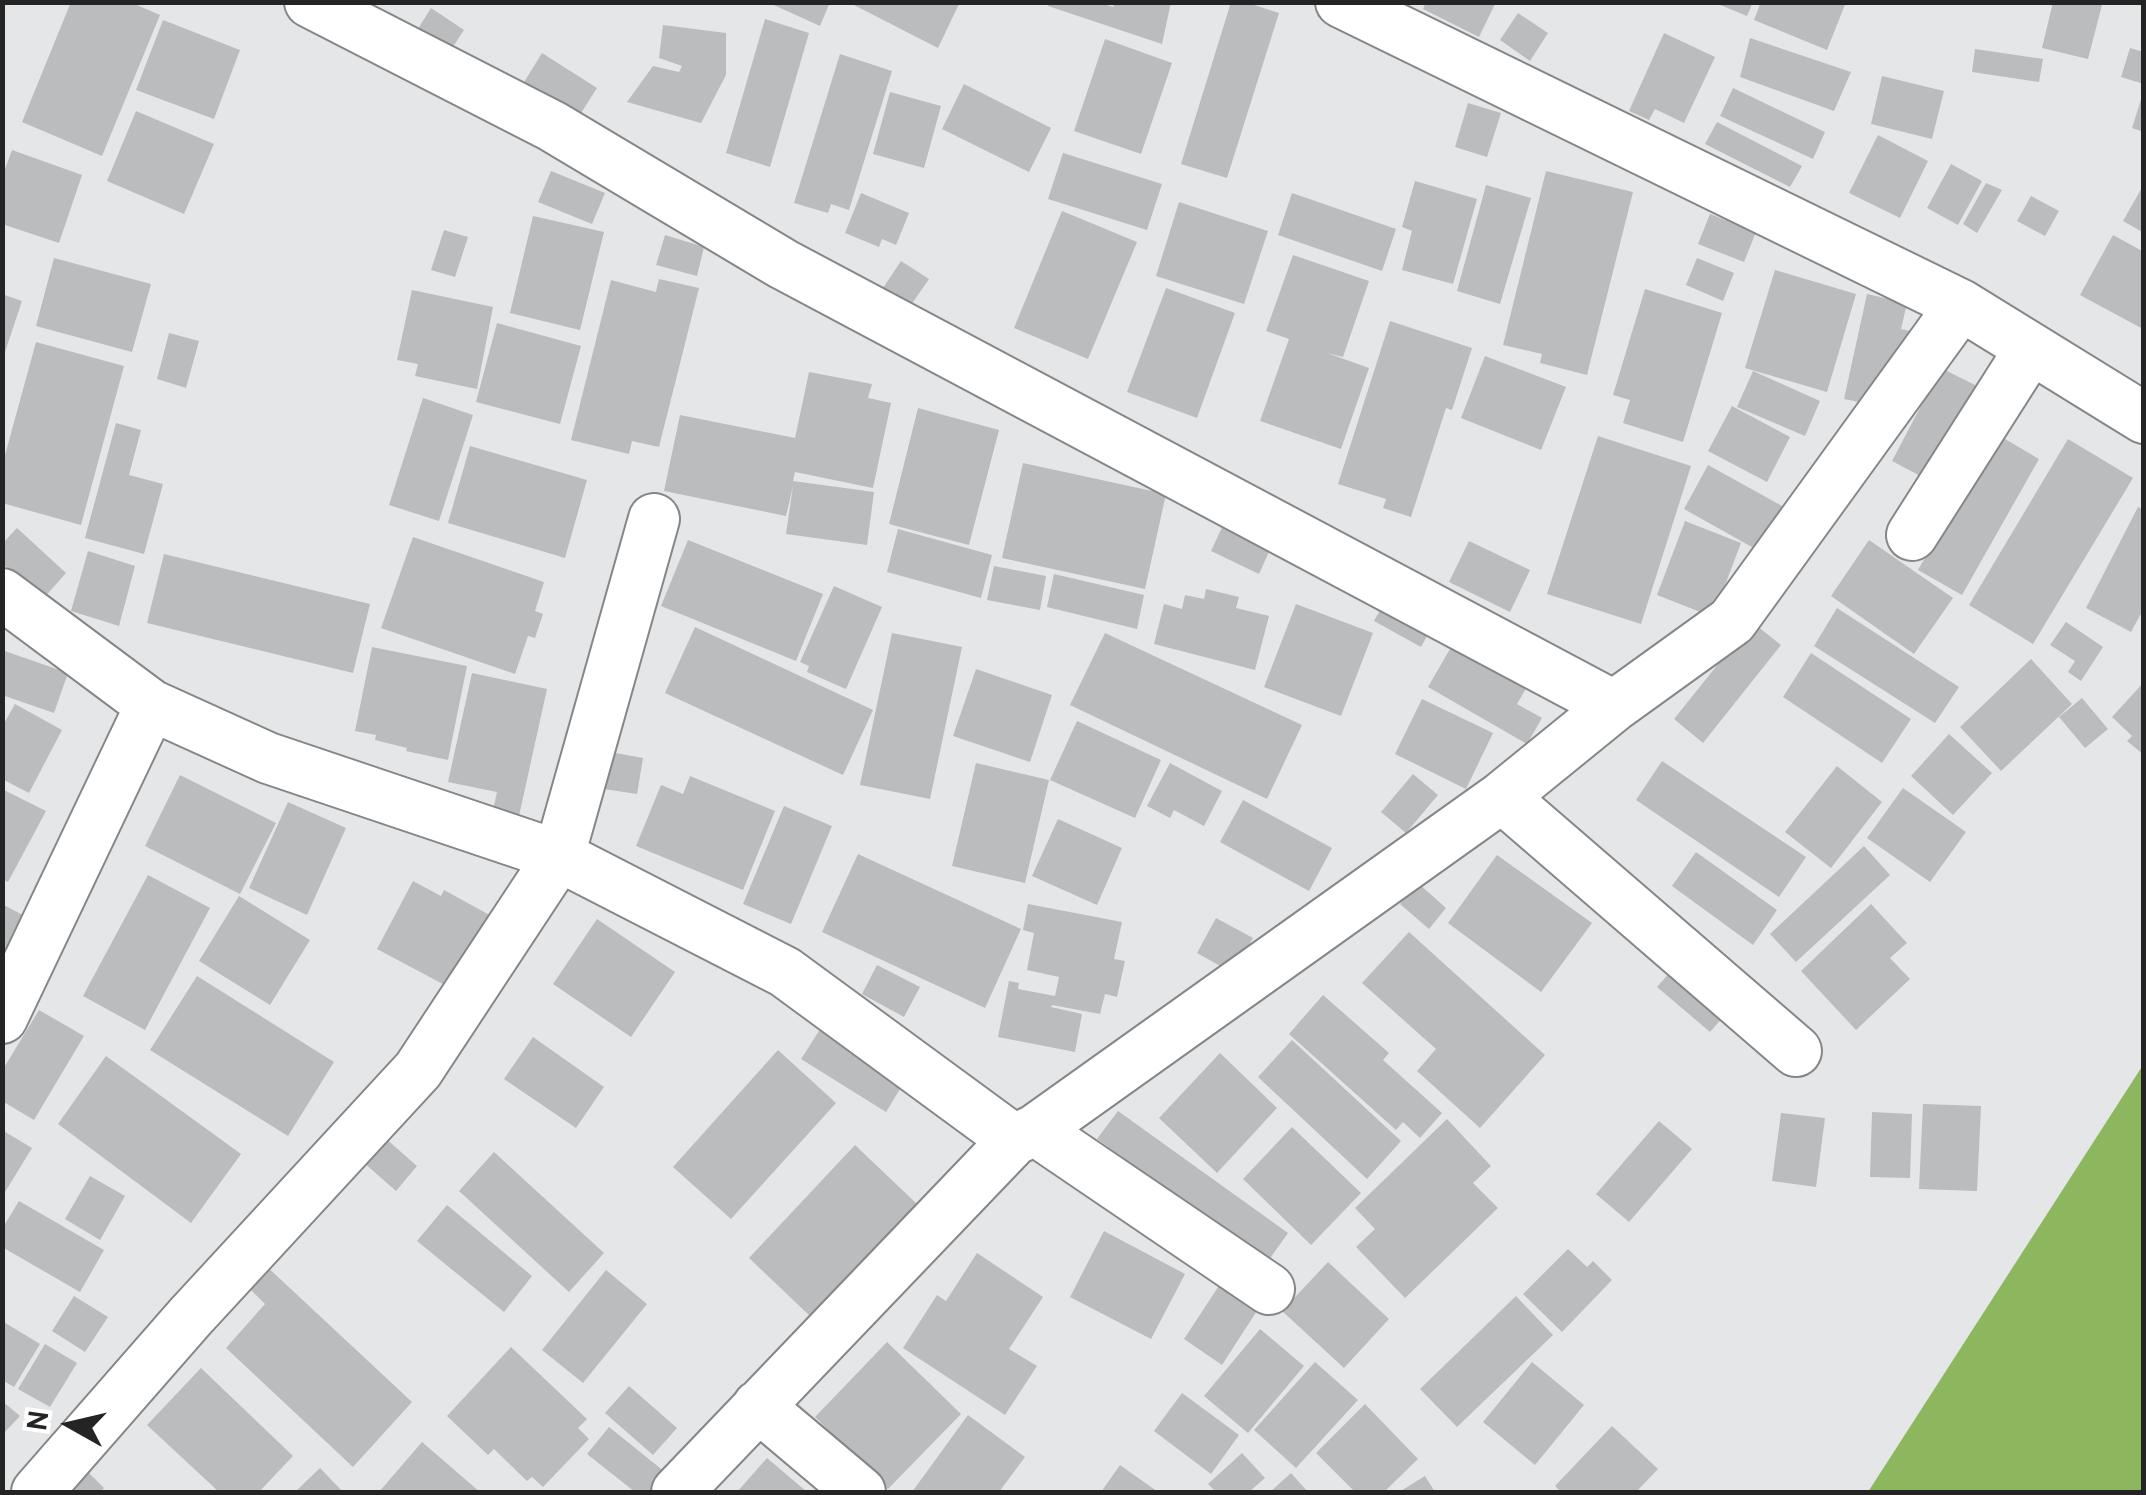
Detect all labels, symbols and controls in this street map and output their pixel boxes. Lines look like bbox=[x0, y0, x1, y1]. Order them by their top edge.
north arrow bbox=[20, 1375, 120, 1475]
text: N bbox=[21, 1408, 60, 1433]

